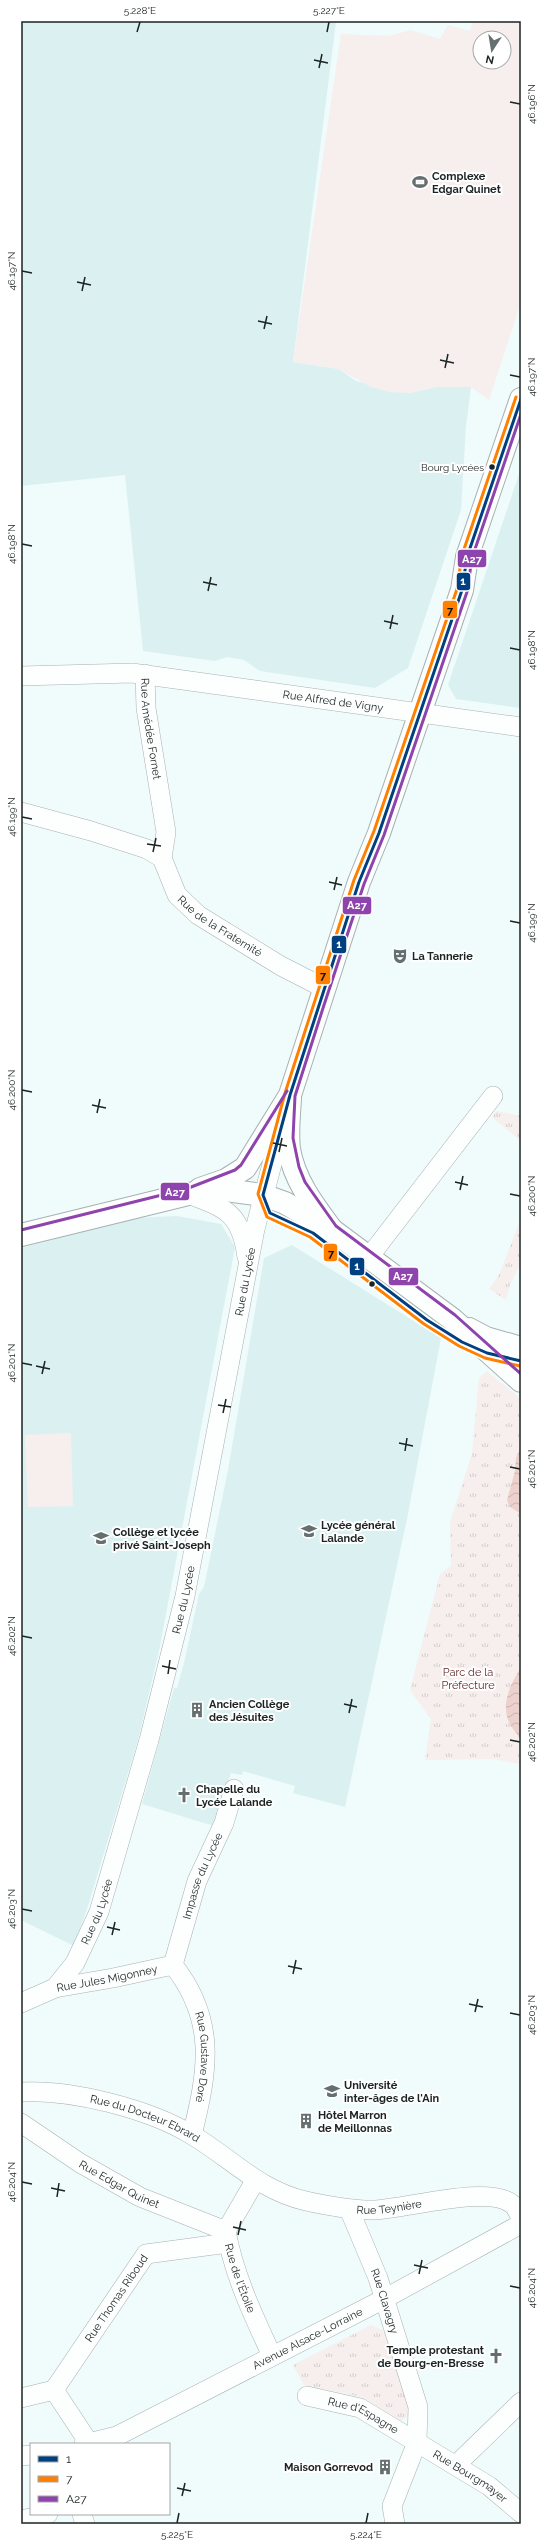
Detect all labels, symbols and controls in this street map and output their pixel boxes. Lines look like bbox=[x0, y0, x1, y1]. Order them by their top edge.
text: 5.228°E bbox=[124, 5, 156, 16]
text: 5.227°E bbox=[313, 5, 345, 16]
north arrow bbox=[472, 30, 512, 70]
text: N bbox=[485, 52, 495, 67]
text: 46.196°N bbox=[526, 84, 537, 124]
place label: Complexe Edgar Quinet bbox=[432, 170, 502, 196]
sports icon: Complexe Edgar Quinet bbox=[411, 173, 429, 191]
text: 46.197°N bbox=[6, 251, 17, 291]
text: 46.197°N bbox=[526, 357, 537, 397]
place label: Bourg Lycées bbox=[421, 462, 484, 473]
marker: Bourg Lycées bbox=[487, 462, 497, 472]
text: 46.198°N bbox=[6, 524, 17, 564]
line badge: A27 bbox=[457, 549, 487, 568]
text: A27 bbox=[462, 553, 483, 566]
line badge: 1 bbox=[456, 572, 471, 591]
text: 1 bbox=[460, 575, 466, 588]
line badge: 7 bbox=[442, 600, 458, 619]
text: 7 bbox=[447, 604, 454, 617]
text: 46.198°N bbox=[526, 630, 537, 670]
street label: Rue Amédée Fornet bbox=[138, 678, 163, 781]
street label: Rue Alfred de Vigny bbox=[282, 688, 384, 715]
text: 46.199°N bbox=[6, 797, 17, 837]
street label: Rue de la Fraternité bbox=[175, 893, 265, 960]
line badge: A27 bbox=[342, 896, 372, 915]
text: A27 bbox=[347, 899, 368, 912]
text: 46.199°N bbox=[526, 903, 537, 943]
line badge: 1 bbox=[331, 935, 347, 954]
text: 1 bbox=[336, 938, 342, 951]
theatre icon: La Tannerie bbox=[391, 947, 409, 965]
place label: La Tannerie bbox=[412, 950, 473, 963]
line badge: 7 bbox=[315, 965, 331, 985]
text: 7 bbox=[320, 969, 327, 982]
text: 46.200°N bbox=[6, 1069, 17, 1111]
text: 46.200°N bbox=[526, 1175, 537, 1217]
line badge: A27 bbox=[160, 1182, 190, 1201]
text: A27 bbox=[165, 1186, 186, 1199]
line badge: 7 bbox=[323, 1243, 338, 1262]
street label: Rue du Lycée bbox=[233, 1246, 258, 1317]
text: 7 bbox=[328, 1247, 335, 1260]
line badge: 1 bbox=[349, 1257, 365, 1276]
text: 1 bbox=[354, 1260, 360, 1273]
line badge: A27 bbox=[388, 1267, 419, 1286]
text: A27 bbox=[393, 1270, 414, 1283]
unlabelled marker bbox=[367, 1279, 377, 1289]
text: 46.201°N bbox=[6, 1343, 17, 1383]
text: 46.201°N bbox=[526, 1449, 537, 1489]
place label: Lycée général Lalande bbox=[321, 1519, 396, 1545]
school or university icon: Lycée général Lalande bbox=[300, 1522, 318, 1540]
place label: Collège et lycée privé Saint-Joseph bbox=[113, 1526, 211, 1552]
school or university icon: Collège et lycée privé Saint-Joseph bbox=[92, 1529, 110, 1547]
street label: Rue du Lycée bbox=[170, 1564, 198, 1635]
text: 46.202°N bbox=[6, 1616, 17, 1656]
park label: Parc de la Préfecture bbox=[441, 1666, 495, 1692]
place label: Ancien Collège des Jésuites bbox=[209, 1698, 290, 1724]
building icon: Ancien Collège des Jésuites bbox=[188, 1701, 206, 1719]
text: 46.202°N bbox=[526, 1722, 537, 1762]
place label: Chapelle du Lycée Lalande bbox=[196, 1783, 273, 1809]
church icon: Chapelle du Lycée Lalande bbox=[175, 1786, 193, 1804]
street label: Impasse du Lycée bbox=[180, 1830, 226, 1921]
street label: Rue du Lycée bbox=[79, 1877, 115, 1947]
text: 46.203°N bbox=[6, 1889, 17, 1929]
street label: Rue Jules Migonney bbox=[56, 1963, 159, 1995]
text: 46.203°N bbox=[526, 1995, 537, 2035]
street label: Rue Gustave Doré bbox=[192, 2010, 211, 2104]
place label: Université inter-âges de l'Ain bbox=[344, 2079, 439, 2105]
school or university icon: Université inter-âges de l'Ain bbox=[323, 2082, 341, 2100]
street label: Rue du Docteur Ebrard bbox=[89, 2092, 202, 2145]
place label: Hôtel Marron de Meillonnas bbox=[318, 2109, 392, 2135]
building icon: Hôtel Marron de Meillonnas bbox=[297, 2112, 315, 2130]
street label: Rue Edgar Quinet bbox=[77, 2158, 161, 2211]
text: 46.204°N bbox=[6, 2162, 17, 2202]
street label: Rue Teynière bbox=[356, 2197, 423, 2217]
street label: Rue de l'Étoile bbox=[222, 2242, 258, 2315]
street label: Rue Thomas Riboud bbox=[82, 2252, 151, 2345]
street label: Rue Clavagry bbox=[368, 2267, 401, 2336]
text: 46.204°N bbox=[526, 2268, 537, 2308]
street label: Avenue Alsace-Lorraine bbox=[250, 2305, 365, 2372]
place label: Temple protestant de Bourg-en-Bresse bbox=[377, 2344, 485, 2370]
church icon: Temple protestant de Bourg-en-Bresse bbox=[487, 2347, 505, 2365]
street label: Rue d'Espagne bbox=[327, 2395, 401, 2437]
legend bbox=[30, 2443, 170, 2515]
street label: Rue Bourgmayer bbox=[431, 2448, 510, 2506]
text: 1 bbox=[66, 2452, 71, 2466]
building icon: Maison Gorrevod bbox=[376, 2458, 394, 2476]
place label: Maison Gorrevod bbox=[284, 2461, 373, 2474]
text: 7 bbox=[66, 2472, 73, 2486]
text: A27 bbox=[66, 2492, 87, 2506]
text: 5.225°E bbox=[161, 2529, 193, 2540]
text: 5.224°E bbox=[350, 2529, 382, 2540]

